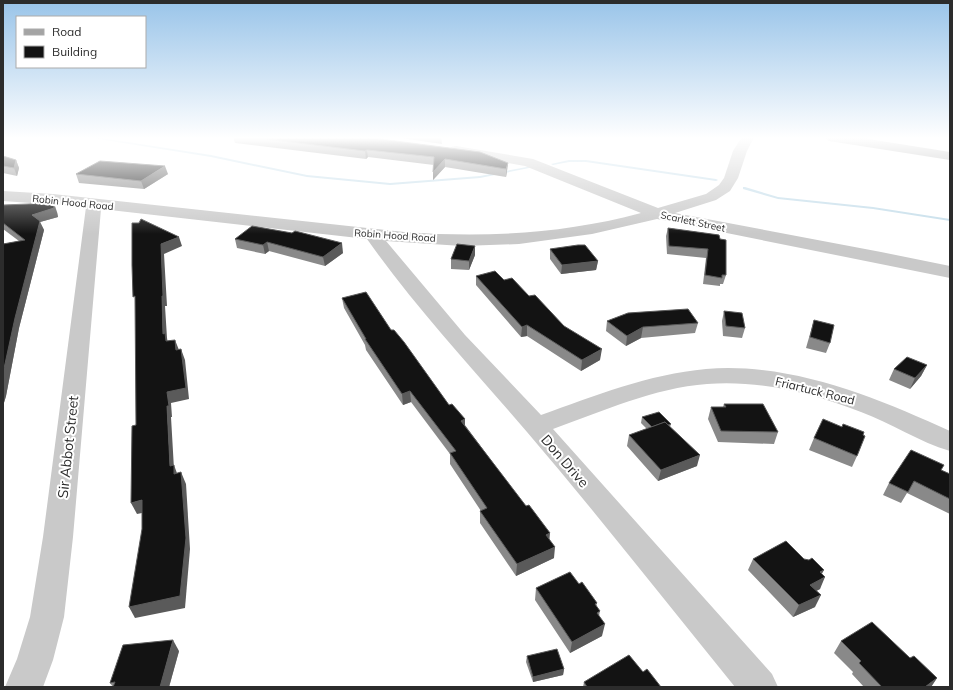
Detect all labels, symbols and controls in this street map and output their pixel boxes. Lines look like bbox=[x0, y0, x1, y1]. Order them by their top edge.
legend bbox=[16, 16, 146, 68]
text: Road bbox=[52, 24, 81, 39]
text: Building bbox=[52, 44, 97, 59]
street label: Robin Hood Road bbox=[32, 192, 114, 213]
street label: Scarlett Street bbox=[659, 208, 727, 235]
street label: Robin Hood Road bbox=[354, 226, 436, 245]
street label: Friartuck Road bbox=[774, 373, 856, 408]
street label: Sir Abbot Street bbox=[54, 395, 82, 499]
street label: Don Drive bbox=[537, 431, 593, 491]

